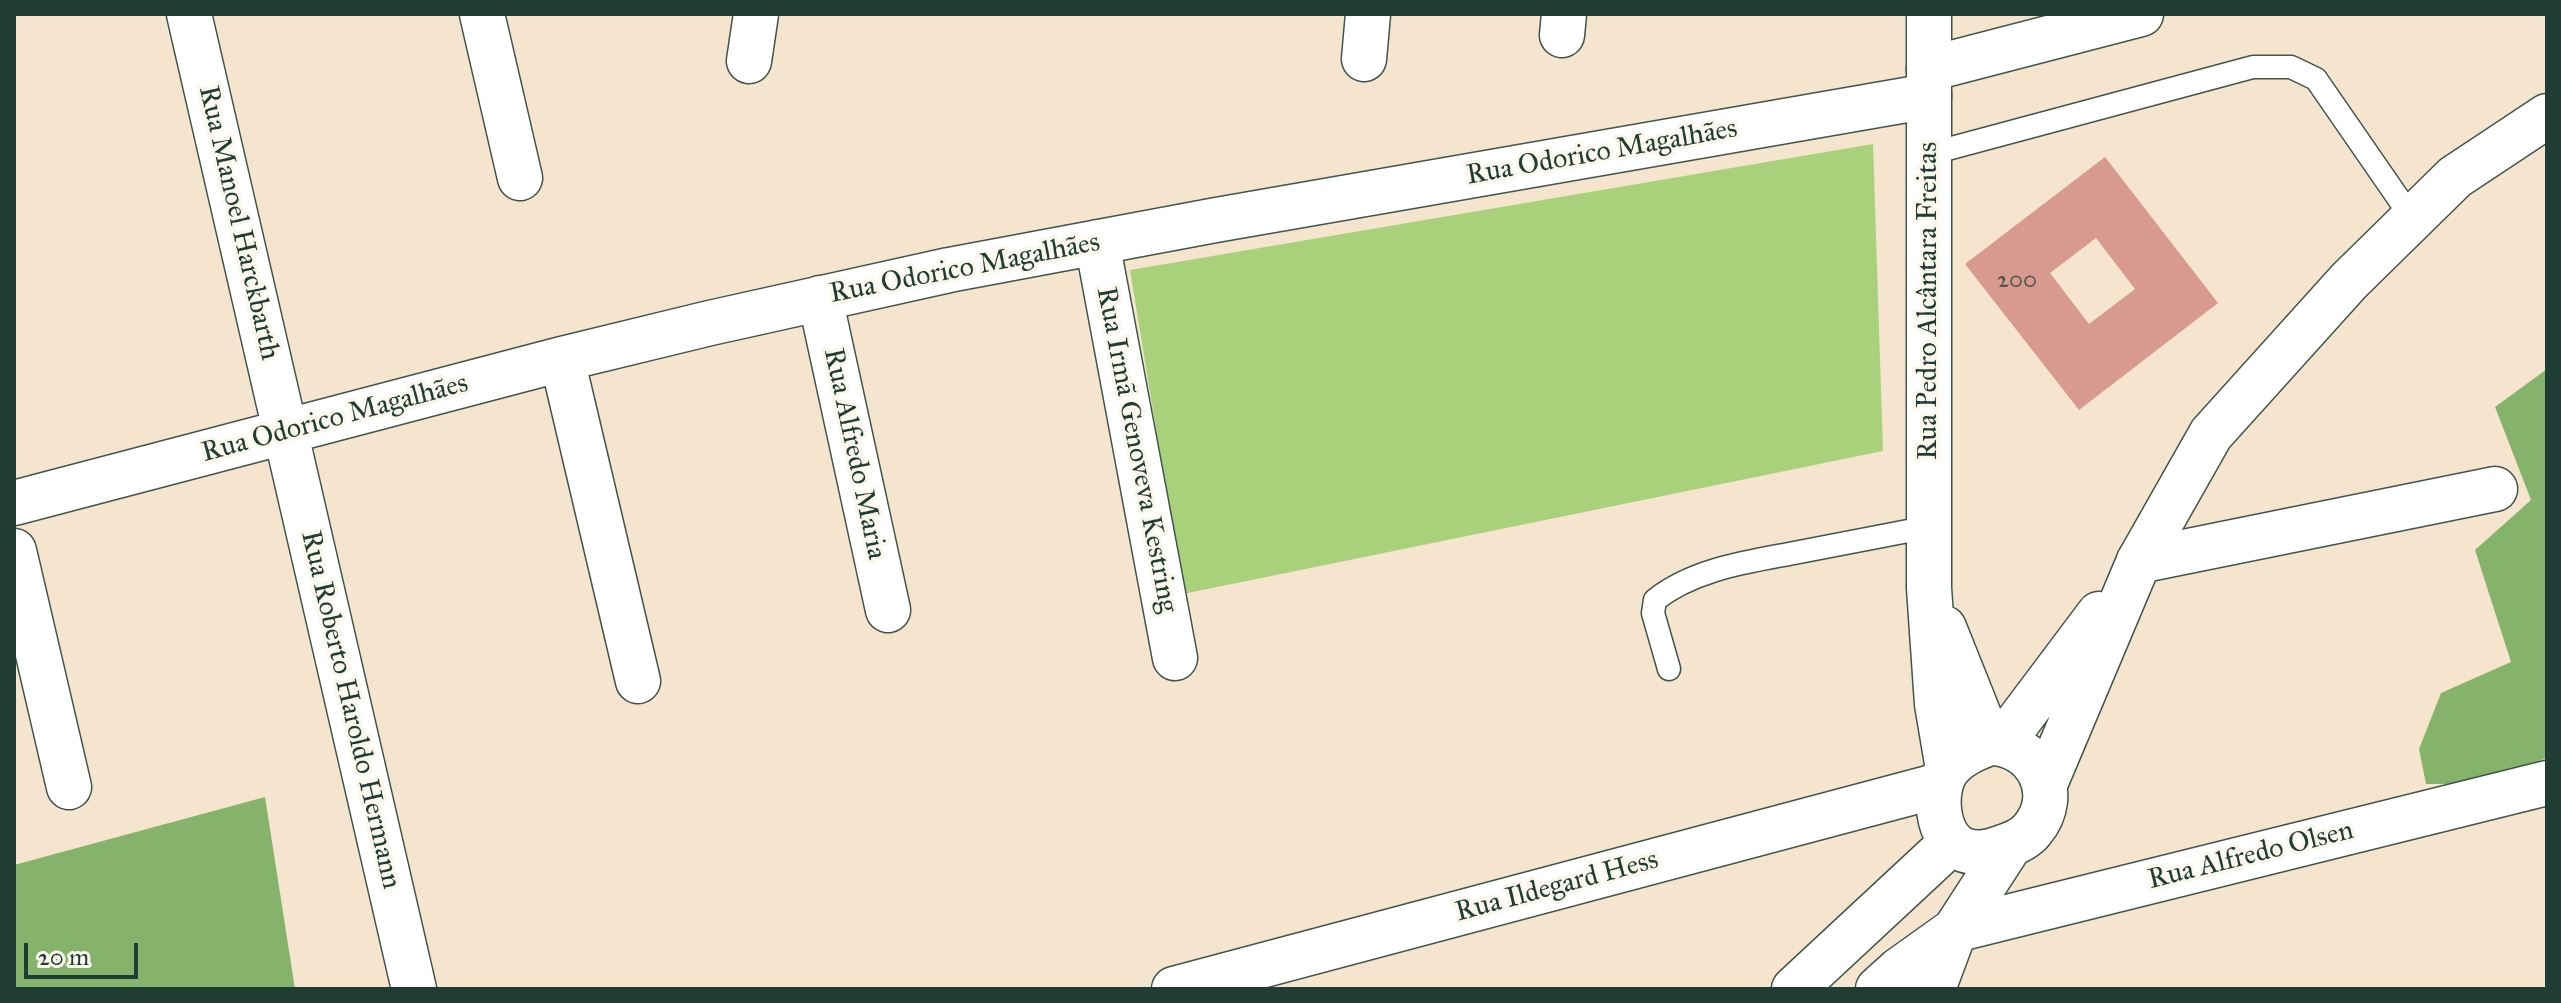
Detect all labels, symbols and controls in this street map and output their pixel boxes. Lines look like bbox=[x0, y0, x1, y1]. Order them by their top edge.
street label: Rua Manoel Harckbarth bbox=[190, 83, 286, 363]
street label: Rua Odorico Magalhães bbox=[1464, 113, 1740, 193]
street label: Rua Pedro Alcântara Freitas bbox=[1912, 142, 1946, 460]
street label: Rua Odorico Magalhães bbox=[827, 226, 1103, 312]
house number: 200 bbox=[1997, 267, 2037, 295]
street label: Rua Irmã Genoveva Kestring bbox=[1088, 284, 1184, 616]
street label: Rua Alfredo Maria bbox=[815, 345, 893, 563]
street label: Rua Odorico Magalhães bbox=[198, 367, 472, 471]
street label: Rua Roberto Haroldo Hermann bbox=[292, 528, 408, 892]
street label: Rua Alfredo Olsen bbox=[2145, 814, 2357, 898]
street label: Rua Ildegard Hess bbox=[1452, 844, 1662, 930]
scale bar bbox=[28, 927, 142, 977]
text: 20 m bbox=[38, 942, 89, 972]

